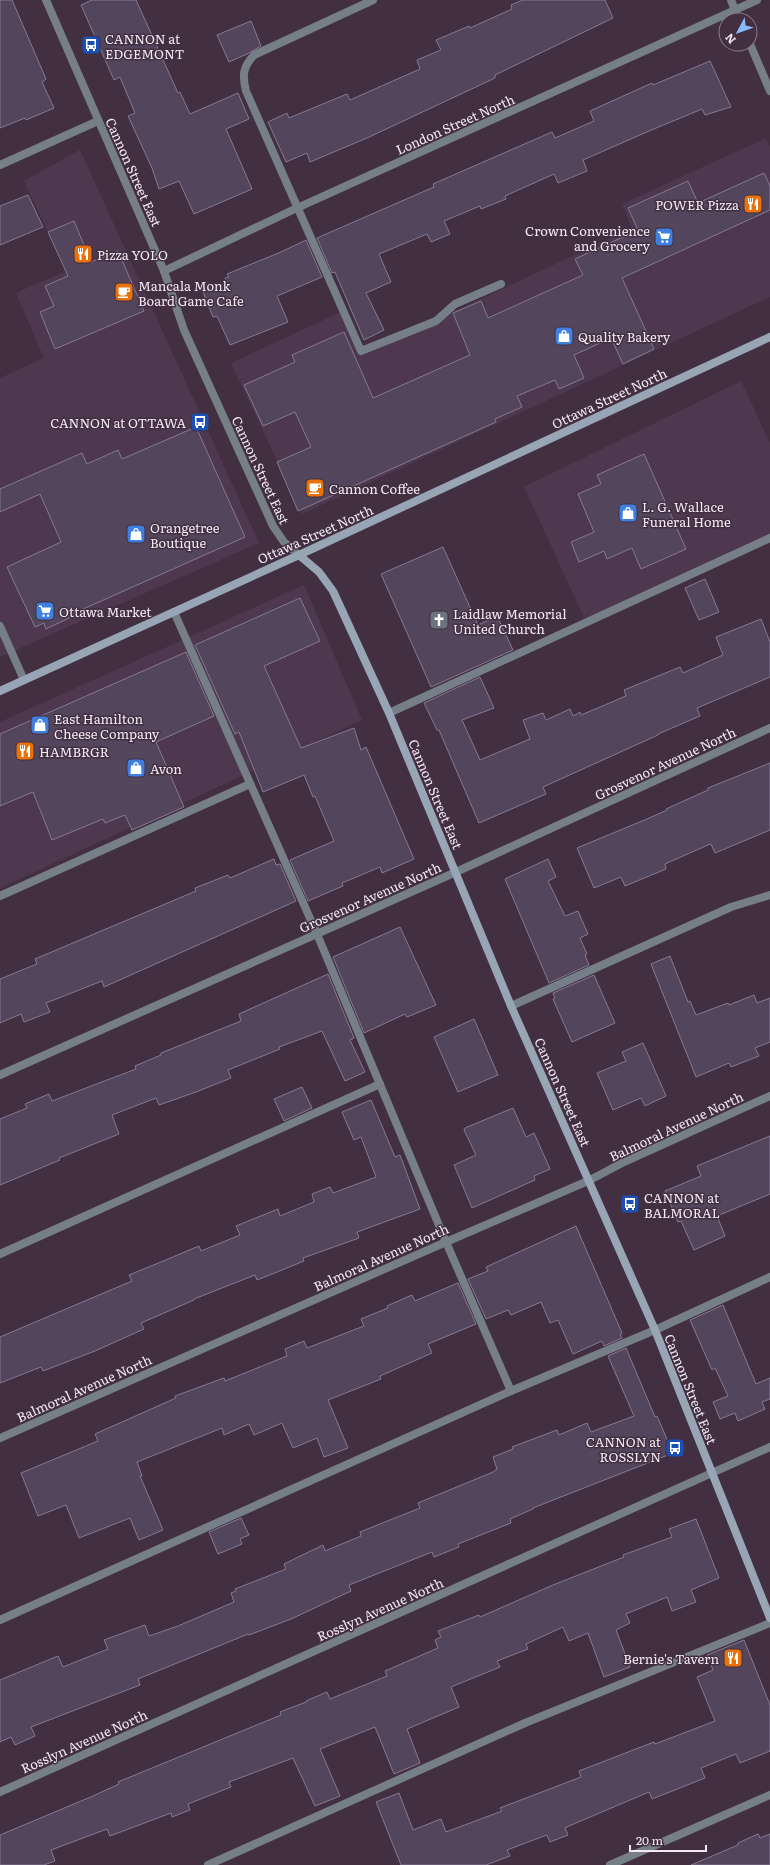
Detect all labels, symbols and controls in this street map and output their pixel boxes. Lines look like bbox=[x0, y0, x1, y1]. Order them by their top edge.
north arrow bbox=[718, 12, 758, 52]
place label: CANNON at EDGEMONT bbox=[105, 29, 185, 63]
text: N bbox=[721, 30, 739, 48]
bus stop icon: CANNON at EDGEMONT bbox=[80, 34, 102, 56]
street label: London Street North bbox=[393, 89, 518, 159]
street label: Cannon Street East bbox=[101, 114, 167, 230]
restaurant icon: POWER Pizza bbox=[742, 193, 764, 215]
place label: POWER Pizza bbox=[655, 195, 739, 214]
place label: Crown Convenience and Grocery bbox=[525, 221, 651, 255]
supermarket icon: Crown Convenience and Grocery bbox=[653, 226, 675, 248]
restaurant icon: Pizza YOLO bbox=[72, 243, 94, 265]
place label: Pizza YOLO bbox=[97, 245, 168, 264]
place label: Mancala Monk Board Game Cafe bbox=[138, 276, 244, 310]
cafe icon: Mancala Monk Board Game Cafe bbox=[113, 281, 135, 303]
shop icon: Quality Bakery bbox=[553, 325, 575, 347]
place label: Quality Bakery bbox=[578, 327, 671, 346]
street label: Ottawa Street North bbox=[548, 363, 670, 433]
bus stop icon: CANNON at OTTAWA bbox=[189, 411, 211, 433]
place label: CANNON at OTTAWA bbox=[50, 413, 186, 432]
street label: Cannon Street East bbox=[228, 413, 295, 528]
cafe icon: Cannon Coffee bbox=[304, 477, 326, 499]
place label: Cannon Coffee bbox=[329, 479, 420, 498]
place label: L. G. Wallace Funeral Home bbox=[642, 497, 731, 531]
street label: Ottawa Street North bbox=[254, 500, 376, 568]
shop icon: L. G. Wallace Funeral Home bbox=[617, 502, 639, 524]
place label: Orangetree Boutique bbox=[150, 518, 220, 552]
shop icon: Orangetree Boutique bbox=[125, 523, 147, 545]
supermarket icon: Ottawa Market bbox=[34, 600, 56, 622]
place label: Ottawa Market bbox=[59, 602, 152, 621]
place label: Laidlaw Memorial United Church bbox=[453, 604, 567, 638]
church icon: Laidlaw Memorial United Church bbox=[428, 609, 450, 631]
place label: East Hamilton Cheese Company bbox=[54, 709, 160, 743]
shop icon: East Hamilton Cheese Company bbox=[29, 714, 51, 736]
street label: Grosvenor Avenue North bbox=[591, 722, 739, 804]
street label: Cannon Street East bbox=[404, 736, 468, 852]
restaurant icon: HAMBRGR bbox=[14, 740, 36, 762]
place label: HAMBRGR bbox=[39, 742, 110, 761]
shop icon: Avon bbox=[125, 757, 147, 779]
place label: Avon bbox=[150, 759, 182, 778]
street label: Grosvenor Avenue North bbox=[296, 857, 444, 937]
street label: Cannon Street East bbox=[530, 1034, 596, 1150]
street label: Balmoral Avenue North bbox=[606, 1086, 747, 1165]
place label: CANNON at BALMORAL bbox=[644, 1188, 720, 1222]
bus stop icon: CANNON at BALMORAL bbox=[619, 1193, 641, 1215]
street label: Balmoral Avenue North bbox=[310, 1218, 452, 1295]
street label: Cannon Street East bbox=[660, 1331, 722, 1448]
street label: Balmoral Avenue North bbox=[13, 1349, 155, 1426]
place label: CANNON at ROSSLYN bbox=[586, 1432, 662, 1466]
bus stop icon: CANNON at ROSSLYN bbox=[664, 1437, 686, 1459]
street label: Rosslyn Avenue North bbox=[314, 1572, 447, 1645]
restaurant icon: Bernie's Tavern bbox=[722, 1647, 744, 1669]
place label: Bernie's Tavern bbox=[623, 1649, 719, 1668]
street label: Rosslyn Avenue North bbox=[18, 1704, 151, 1777]
scale bar bbox=[630, 1827, 706, 1853]
text: 20 m bbox=[636, 1831, 663, 1849]

